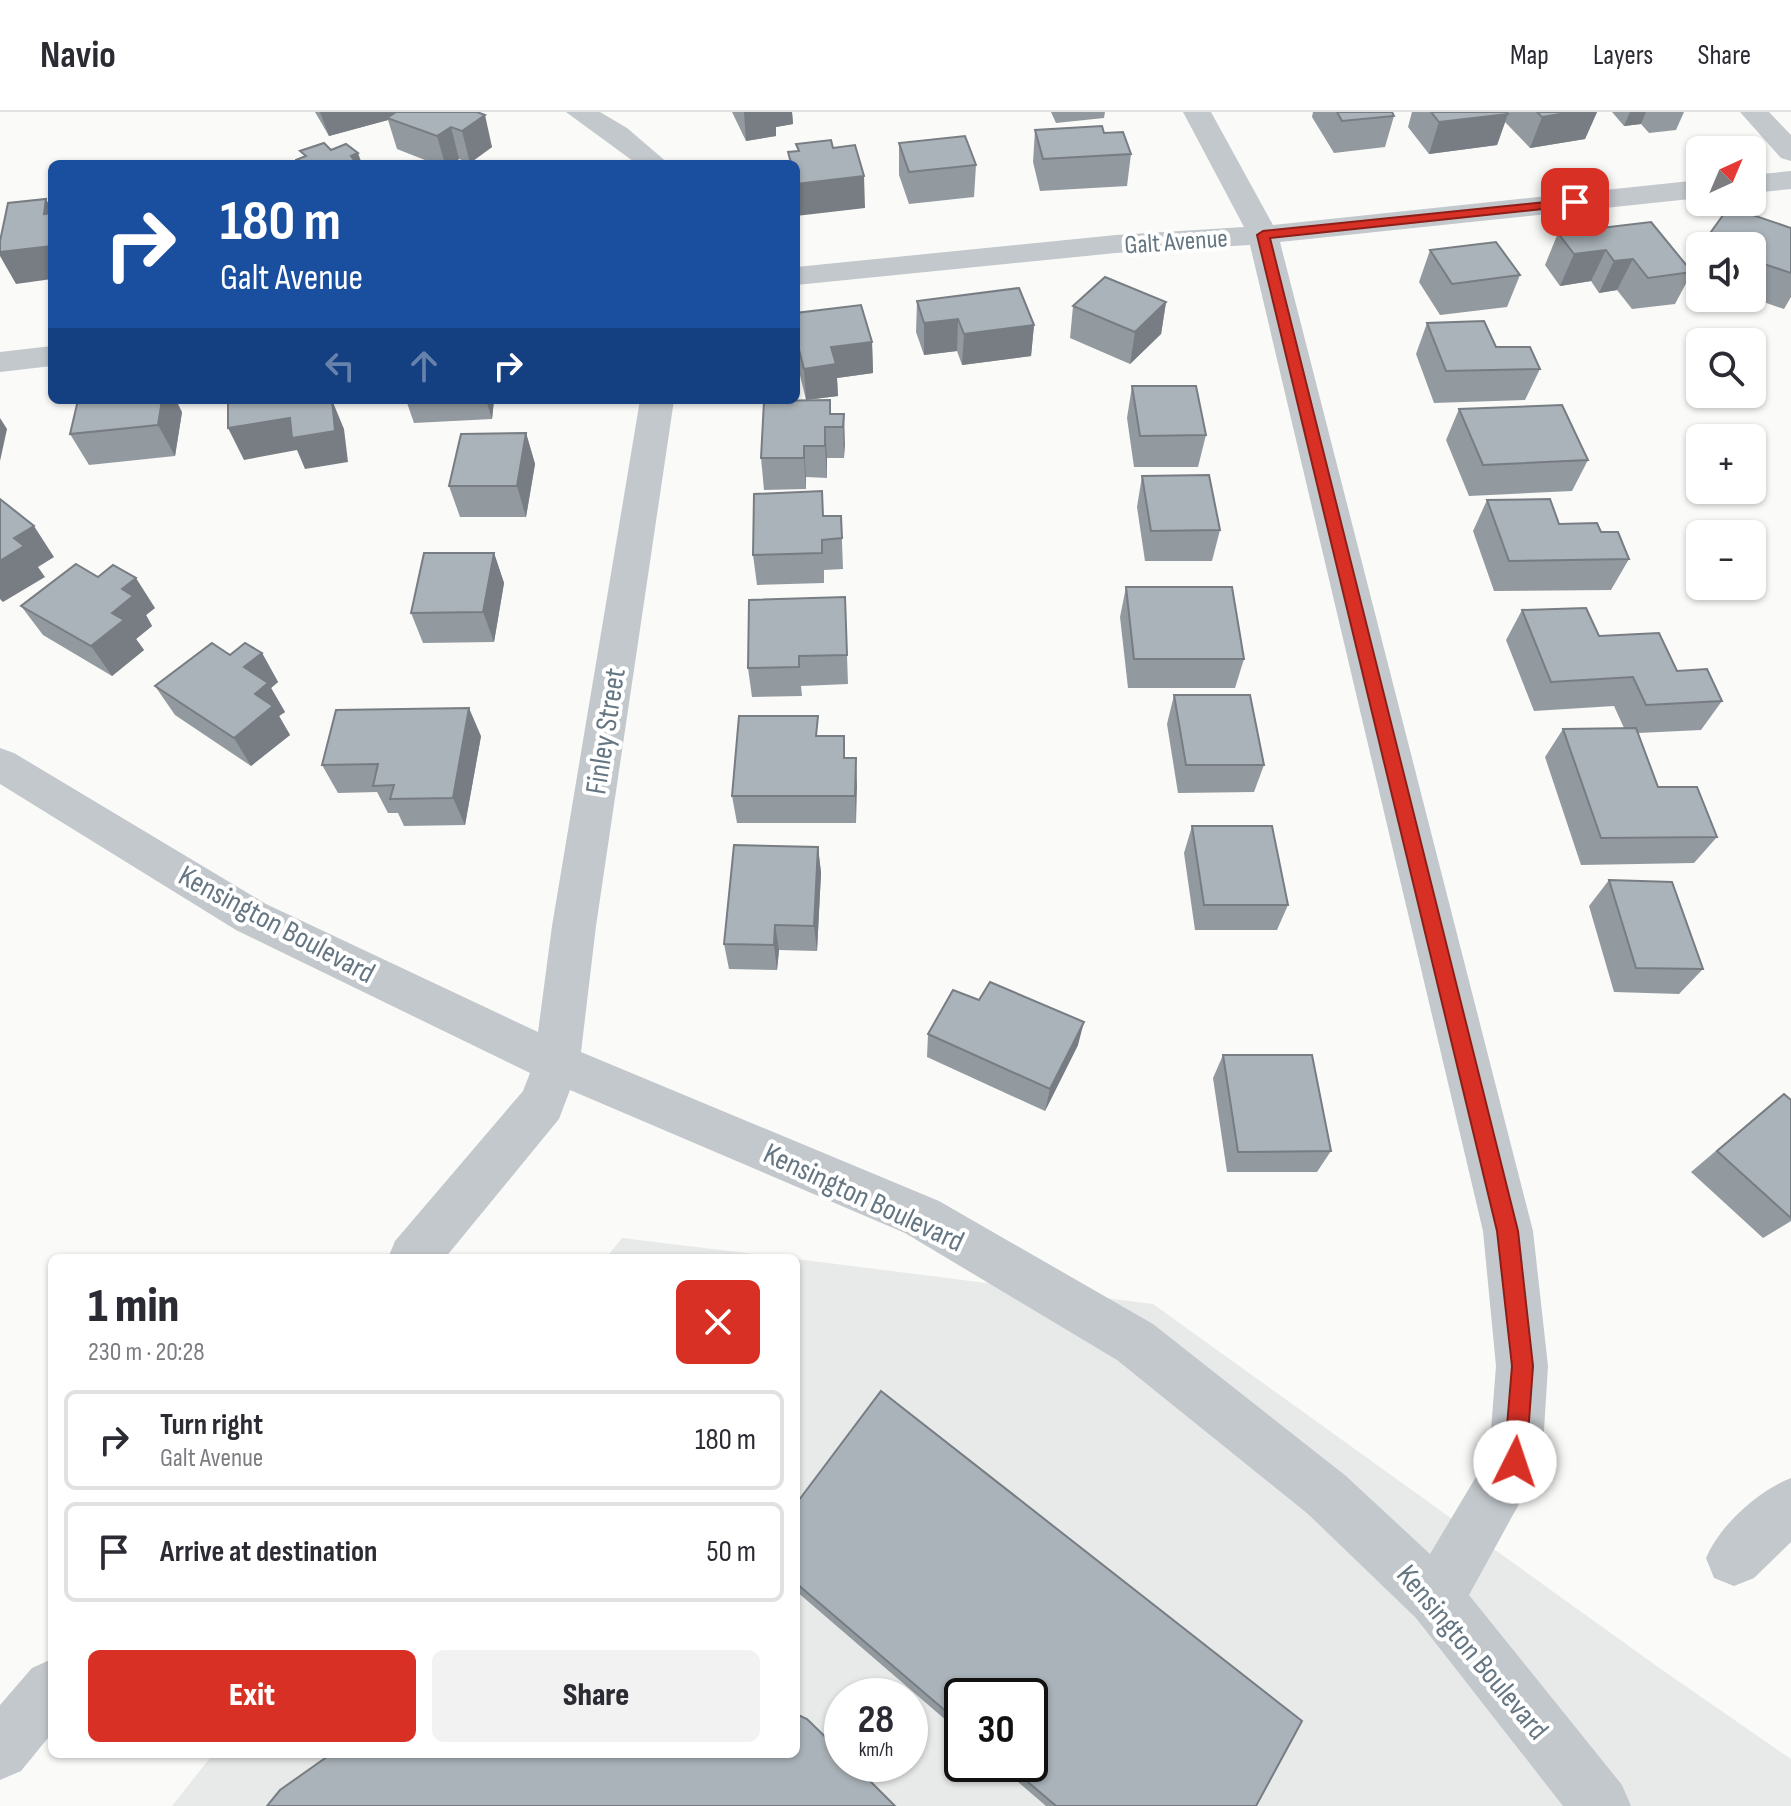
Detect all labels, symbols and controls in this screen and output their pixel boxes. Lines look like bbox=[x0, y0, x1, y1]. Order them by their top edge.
text: Navio bbox=[40, 33, 116, 78]
text: Map bbox=[1510, 39, 1549, 72]
text: Layers bbox=[1593, 39, 1653, 72]
text: Share bbox=[1697, 39, 1751, 72]
north arrow bbox=[1686, 136, 1766, 216]
map controls bbox=[1686, 136, 1766, 600]
pin bbox=[1541, 168, 1609, 236]
icon: arrive bbox=[1553, 180, 1597, 224]
text: 180 m bbox=[220, 189, 341, 256]
icon: right bbox=[88, 192, 192, 296]
street label: Galt Avenue bbox=[1123, 223, 1229, 262]
button: sound bbox=[1686, 232, 1766, 312]
text: Galt Avenue bbox=[220, 257, 363, 300]
button: search bbox=[1686, 328, 1766, 408]
icon: left bbox=[318, 344, 362, 388]
icon: ahead bbox=[402, 344, 446, 388]
icon: right bbox=[486, 344, 530, 388]
button: + bbox=[1686, 424, 1766, 504]
button: − bbox=[1686, 520, 1766, 600]
street label: Finley Street bbox=[578, 665, 634, 797]
street label: Kensington Boulevard bbox=[172, 858, 381, 992]
street label: Kensington Boulevard bbox=[758, 1136, 970, 1260]
text: 1 min bbox=[88, 1278, 179, 1335]
button: close bbox=[676, 1280, 760, 1364]
text: 230 m · 20:28 bbox=[88, 1337, 205, 1368]
text: Turn right bbox=[160, 1407, 263, 1443]
icon: right bbox=[92, 1418, 136, 1462]
position arrow bbox=[1473, 1420, 1557, 1504]
text: 180 m bbox=[695, 1422, 756, 1458]
text: Galt Avenue bbox=[160, 1443, 263, 1474]
icon: arrive bbox=[92, 1530, 136, 1574]
text: Arrive at destination bbox=[160, 1534, 377, 1570]
text: 50 m bbox=[707, 1534, 756, 1570]
street label: Kensington Boulevard bbox=[1389, 1558, 1556, 1747]
button: Exit bbox=[88, 1650, 416, 1742]
button: Share bbox=[432, 1650, 760, 1742]
speed limit sign: 30 bbox=[944, 1678, 1048, 1782]
text: 28 bbox=[858, 1696, 894, 1744]
text: km/h bbox=[859, 1738, 893, 1762]

